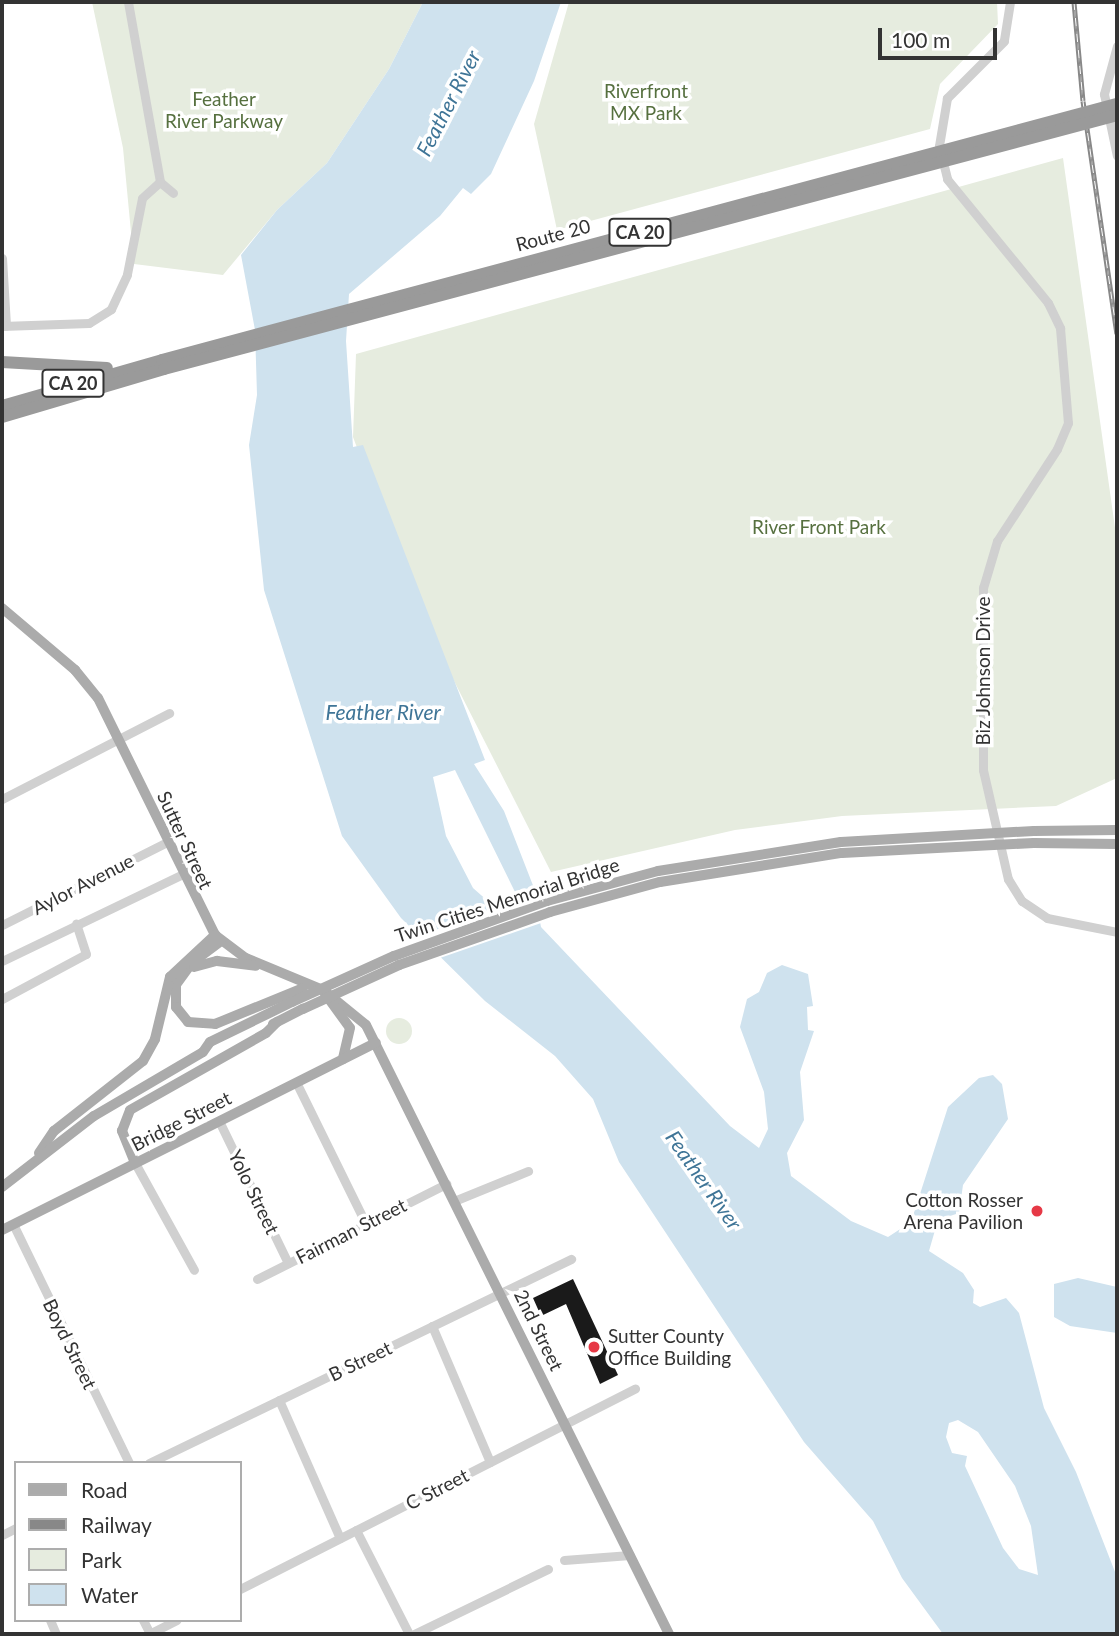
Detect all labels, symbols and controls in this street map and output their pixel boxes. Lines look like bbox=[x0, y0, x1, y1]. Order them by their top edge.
scale bar bbox=[881, 14, 1000, 58]
text: 100 m bbox=[891, 27, 950, 52]
water label: Feather River bbox=[411, 46, 485, 160]
park label: Riverfront MX Park bbox=[604, 80, 688, 124]
park label: Feather River Parkway bbox=[165, 88, 283, 132]
street label: Route 20 bbox=[513, 214, 593, 256]
road number: CA 20 bbox=[607, 218, 673, 246]
road number: CA 20 bbox=[40, 368, 106, 398]
park label: River Front Park bbox=[752, 516, 886, 538]
street label: Biz Johnson Drive bbox=[972, 596, 994, 746]
water label: Feather River bbox=[325, 699, 441, 725]
street label: Sutter Street bbox=[152, 787, 218, 893]
street label: Aylor Avenue bbox=[28, 848, 138, 920]
street label: Twin Cities Memorial Bridge bbox=[392, 853, 622, 947]
street label: Bridge Street bbox=[127, 1086, 235, 1156]
water label: Feather River bbox=[661, 1125, 747, 1235]
street label: Yolo Street bbox=[224, 1146, 284, 1238]
place label: Cotton Rosser Arena Pavilion bbox=[904, 1189, 1023, 1233]
street label: Fairman Street bbox=[292, 1193, 410, 1269]
marker: Cotton Rosser Arena Pavilion bbox=[1029, 1203, 1045, 1219]
street label: 2nd Street bbox=[510, 1286, 568, 1374]
street label: Boyd Street bbox=[38, 1295, 102, 1393]
place label: Sutter County Office Building bbox=[608, 1325, 731, 1369]
street label: B Street bbox=[325, 1336, 395, 1386]
marker: Sutter County Office Building bbox=[586, 1339, 602, 1355]
legend bbox=[14, 1461, 242, 1622]
street label: C Street bbox=[402, 1464, 472, 1514]
text: Road bbox=[81, 1477, 128, 1502]
text: Railway bbox=[81, 1512, 152, 1537]
text: Park bbox=[81, 1547, 122, 1572]
text: Water bbox=[81, 1582, 138, 1607]

